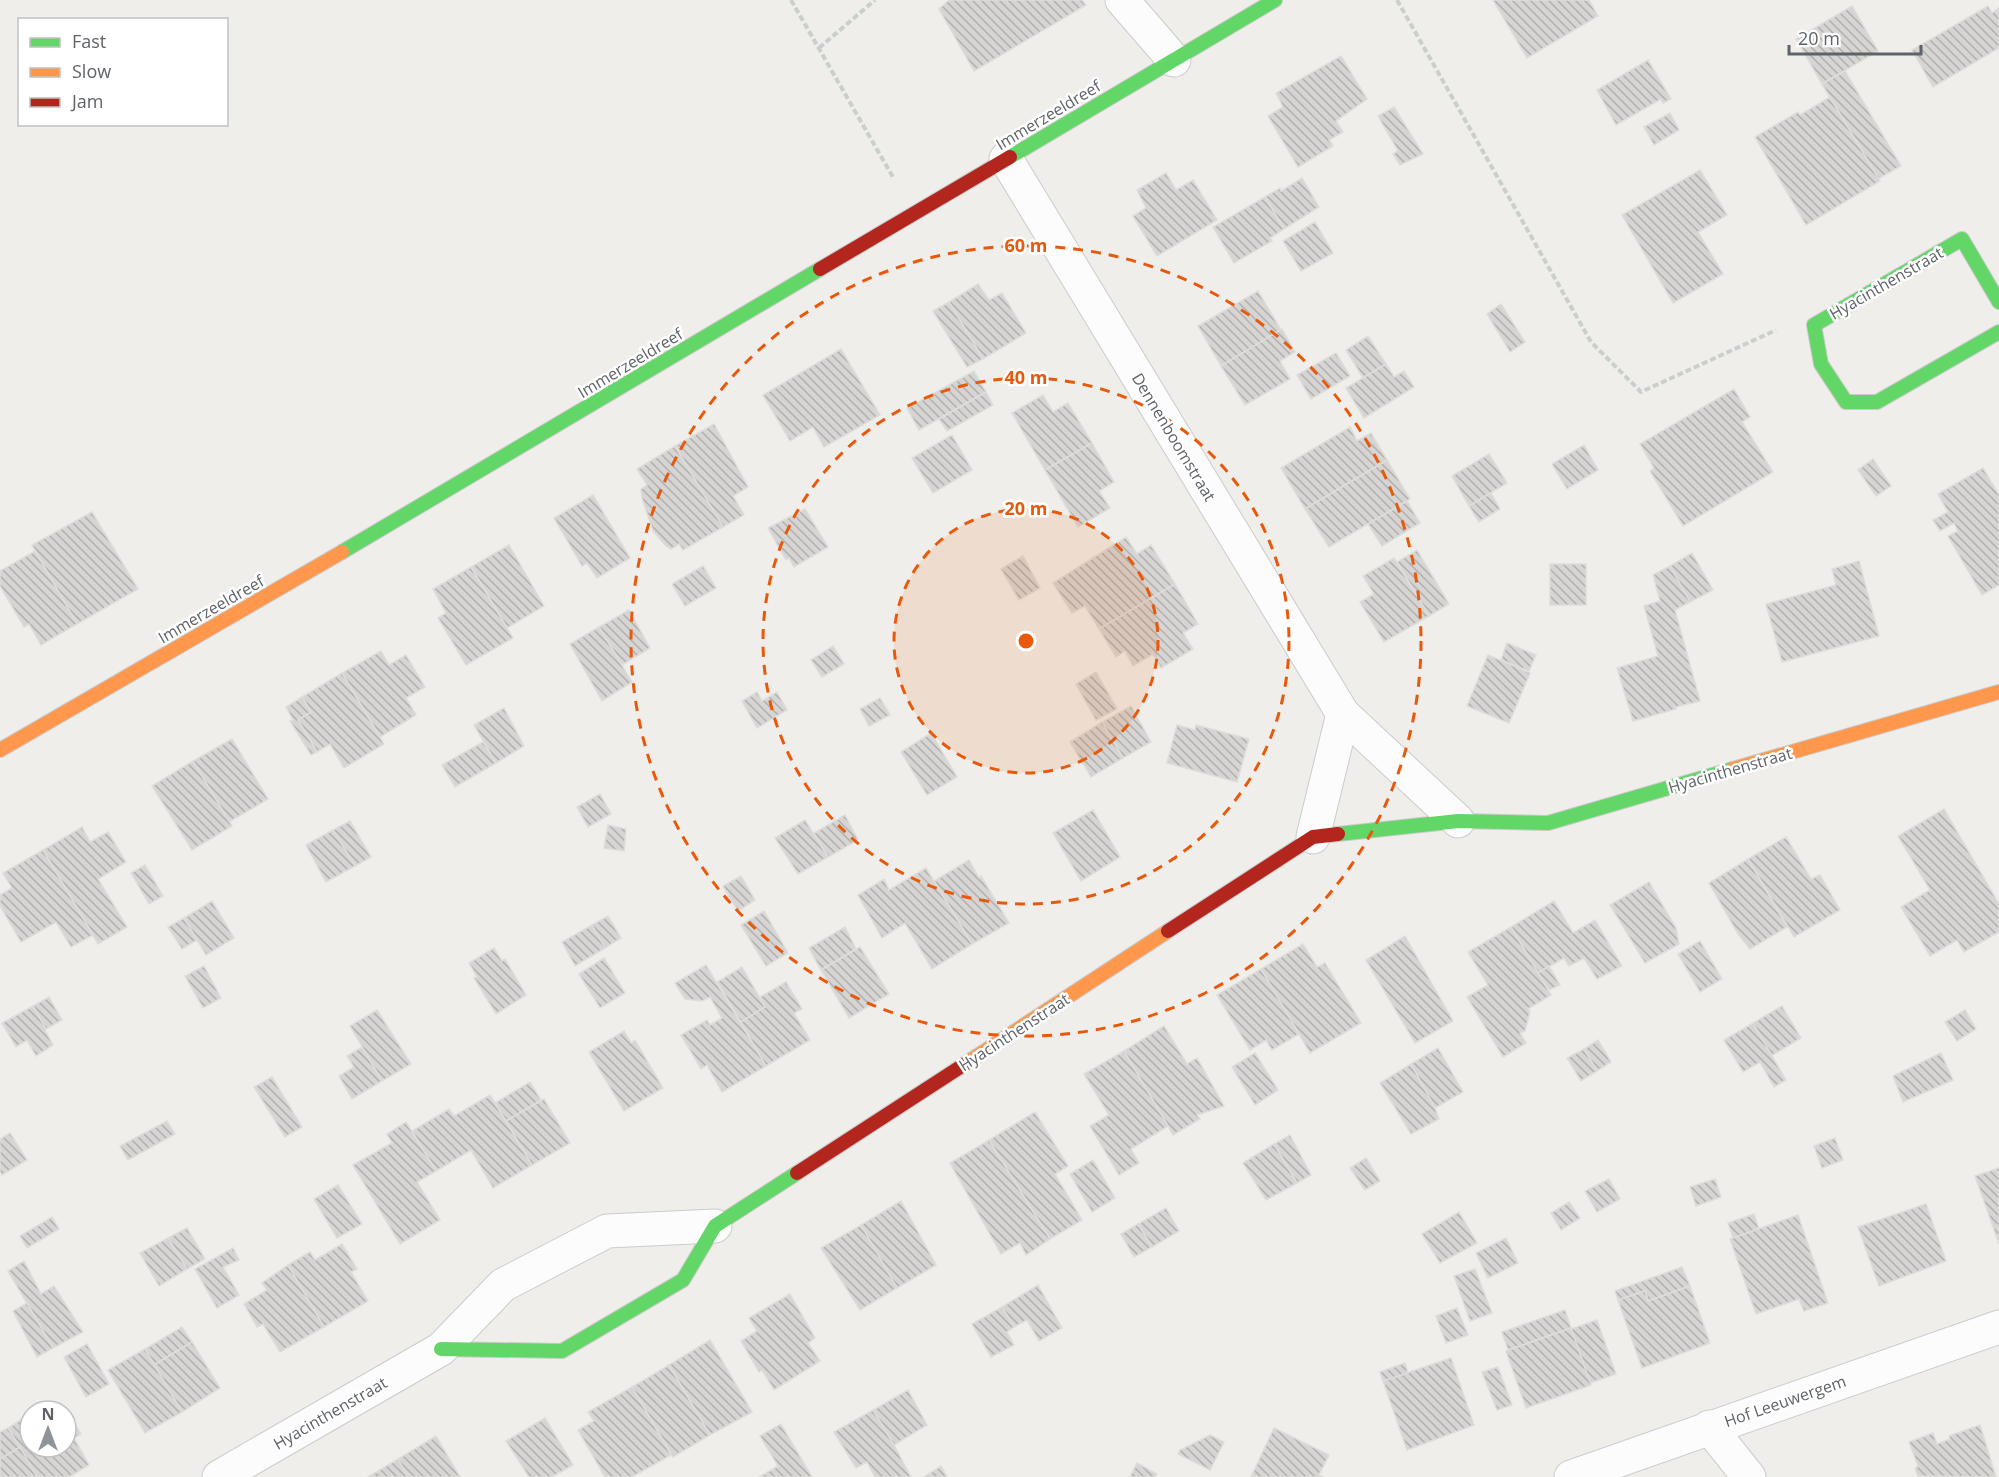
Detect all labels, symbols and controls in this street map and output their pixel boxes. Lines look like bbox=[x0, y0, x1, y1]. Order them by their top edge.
legend bbox=[18, 18, 228, 126]
scale bar bbox=[1789, 18, 1921, 56]
text: 20 m bbox=[1798, 26, 1840, 50]
text: Fast bbox=[72, 29, 106, 53]
text: Slow bbox=[72, 59, 111, 83]
street label: Immerzeeldreef bbox=[991, 74, 1106, 155]
text: Jam bbox=[70, 89, 104, 113]
text: 60 m bbox=[1005, 233, 1047, 257]
street label: Hyacinthenstraat bbox=[1825, 241, 1947, 324]
street label: Immerzeeldreef bbox=[573, 322, 688, 403]
text: 40 m bbox=[1005, 365, 1047, 389]
street label: Dennenboomstraat bbox=[1127, 369, 1221, 506]
text: 20 m bbox=[1005, 496, 1047, 520]
street label: Immerzeeldreef bbox=[154, 569, 269, 648]
centre of rings bbox=[1016, 631, 1036, 651]
street label: Hyacinthenstraat bbox=[1665, 742, 1795, 798]
street label: Hyacinthenstraat bbox=[954, 988, 1074, 1076]
street label: Hof Leeuwergem bbox=[1721, 1370, 1849, 1432]
street label: Hyacinthenstraat bbox=[269, 1371, 391, 1454]
north arrow bbox=[18, 1399, 78, 1459]
text: N bbox=[41, 1403, 55, 1425]

